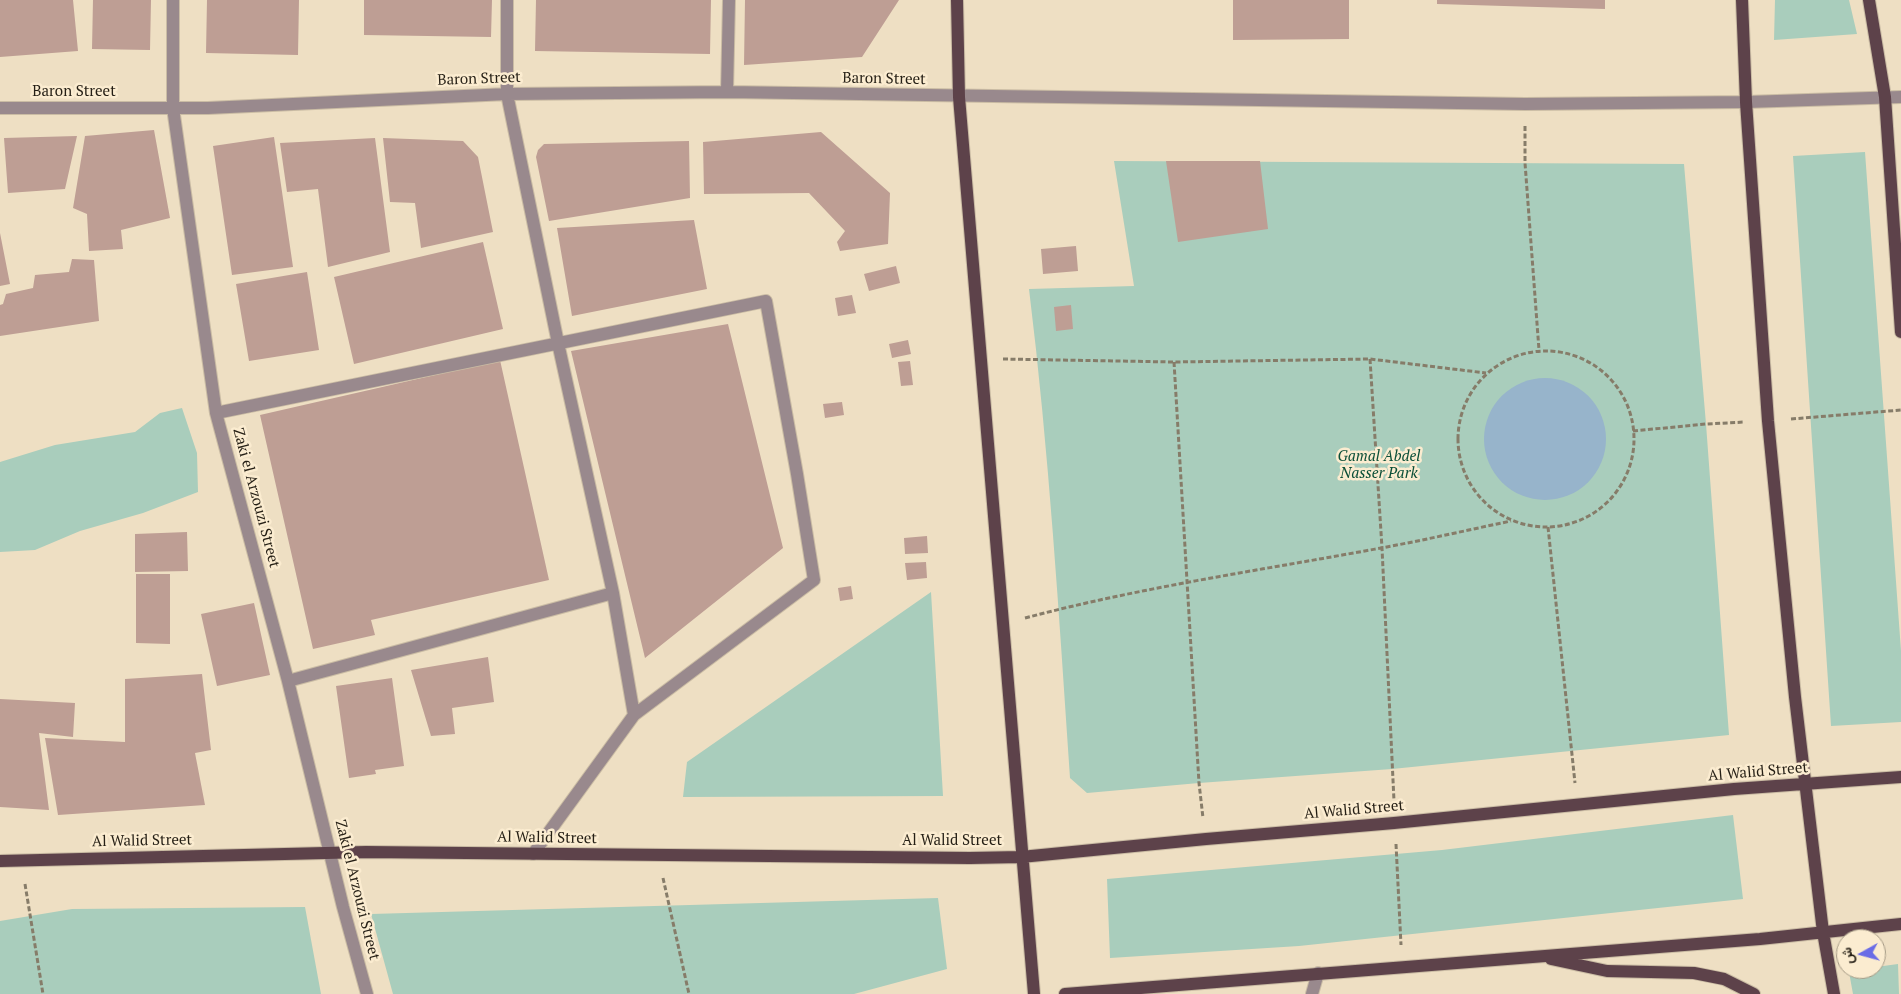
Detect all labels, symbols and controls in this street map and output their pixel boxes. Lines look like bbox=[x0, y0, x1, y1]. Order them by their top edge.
street label: Baron Street bbox=[437, 69, 521, 89]
street label: Baron Street bbox=[842, 69, 926, 89]
street label: Baron Street bbox=[32, 83, 116, 101]
street label: Zaki el Arzouzi Street bbox=[229, 426, 283, 570]
park label: Gamal Abdel Nasser Park bbox=[1337, 448, 1421, 483]
street label: Al Walid Street bbox=[1707, 759, 1809, 785]
street label: Al Walid Street bbox=[1303, 797, 1405, 823]
street label: Zaki el Arzouzi Street bbox=[331, 818, 383, 962]
street label: Al Walid Street bbox=[497, 828, 597, 848]
street label: Al Walid Street bbox=[92, 831, 192, 851]
street label: Al Walid Street bbox=[902, 832, 1002, 850]
north arrow bbox=[1836, 929, 1886, 979]
text: ش bbox=[1836, 946, 1857, 965]

